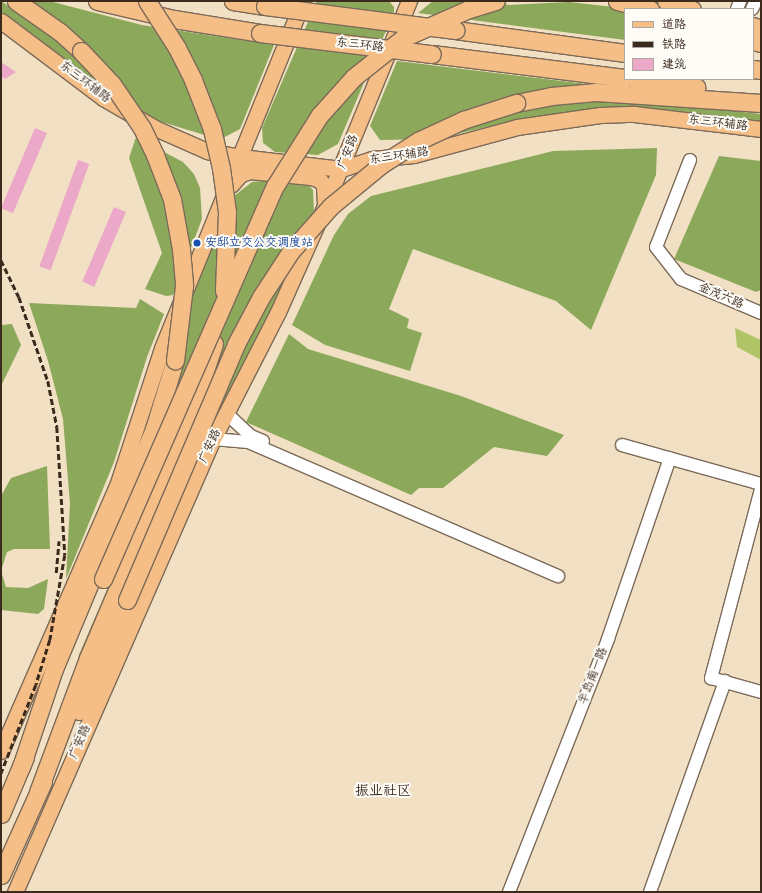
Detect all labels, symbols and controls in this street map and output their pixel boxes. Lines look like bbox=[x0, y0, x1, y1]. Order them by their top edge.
legend bbox=[624, 8, 754, 80]
text: 道路 bbox=[662, 17, 686, 32]
street label: 东三环路 bbox=[335, 35, 385, 55]
text: 铁路 bbox=[662, 37, 686, 52]
text: 建筑 bbox=[662, 57, 686, 72]
street label: 东三环辅路 bbox=[57, 58, 113, 106]
street label: 东三环辅路 bbox=[687, 112, 749, 134]
street label: 广安路 bbox=[335, 133, 361, 171]
street label: 东三环辅路 bbox=[368, 145, 430, 167]
place label: 安邸立交公交调度站 bbox=[205, 236, 313, 250]
marker: 安邸立交公交调度站 bbox=[192, 238, 202, 248]
street label: 金茂六路 bbox=[696, 280, 746, 312]
street label: 广安路 bbox=[196, 427, 224, 465]
street label: 半岛南一路 bbox=[576, 645, 610, 707]
street label: 广安路 bbox=[66, 723, 94, 761]
district label: 振业社区 bbox=[355, 783, 411, 799]

